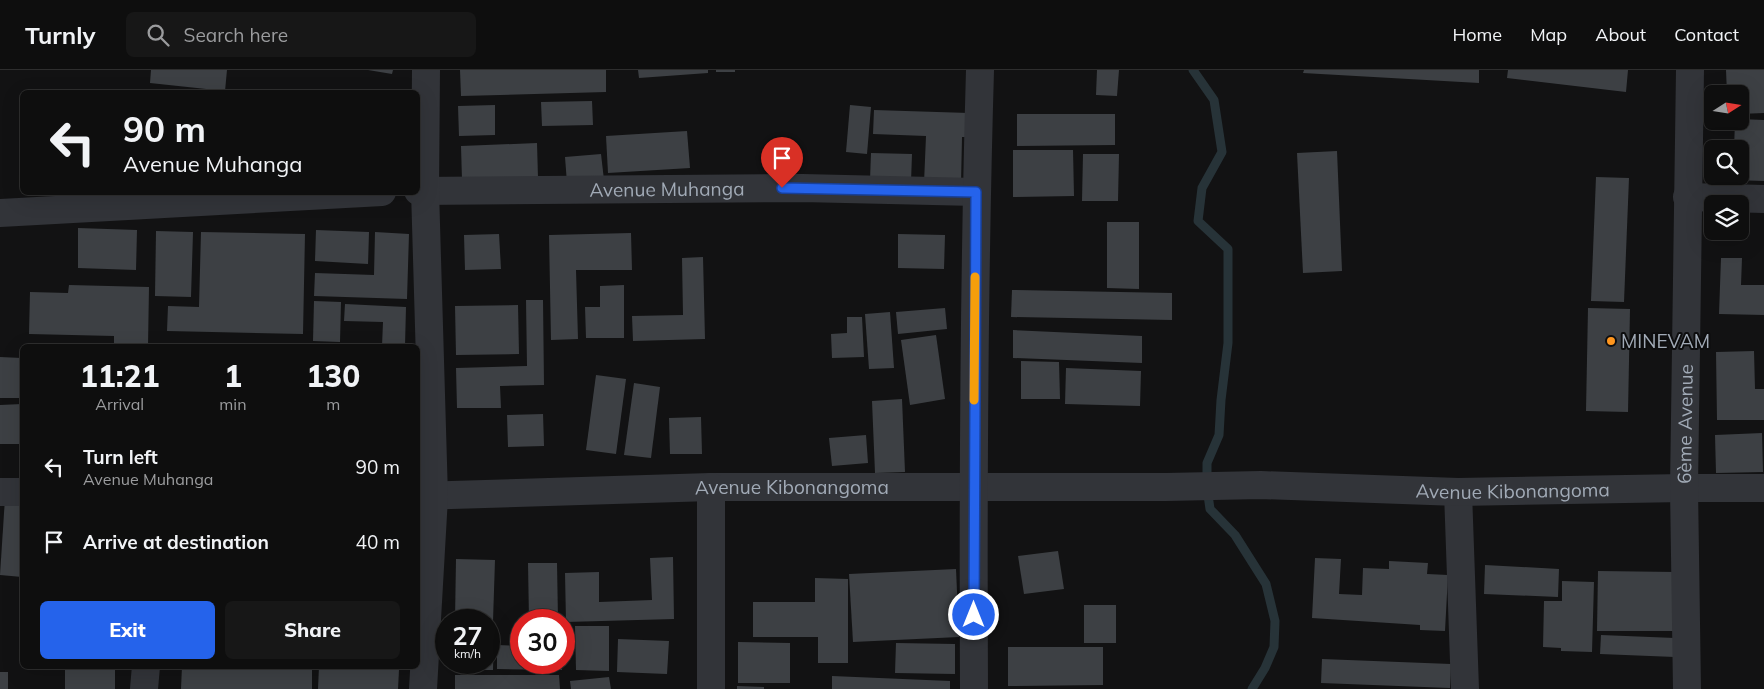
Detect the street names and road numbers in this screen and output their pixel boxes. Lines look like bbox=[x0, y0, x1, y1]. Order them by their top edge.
street label: Avenue Muhanga bbox=[589, 176, 745, 202]
street label: 6ème Avenue bbox=[1672, 364, 1698, 484]
street label: Avenue Kibonangoma bbox=[694, 475, 889, 499]
street label: Avenue Kibonangoma bbox=[1415, 477, 1610, 504]

